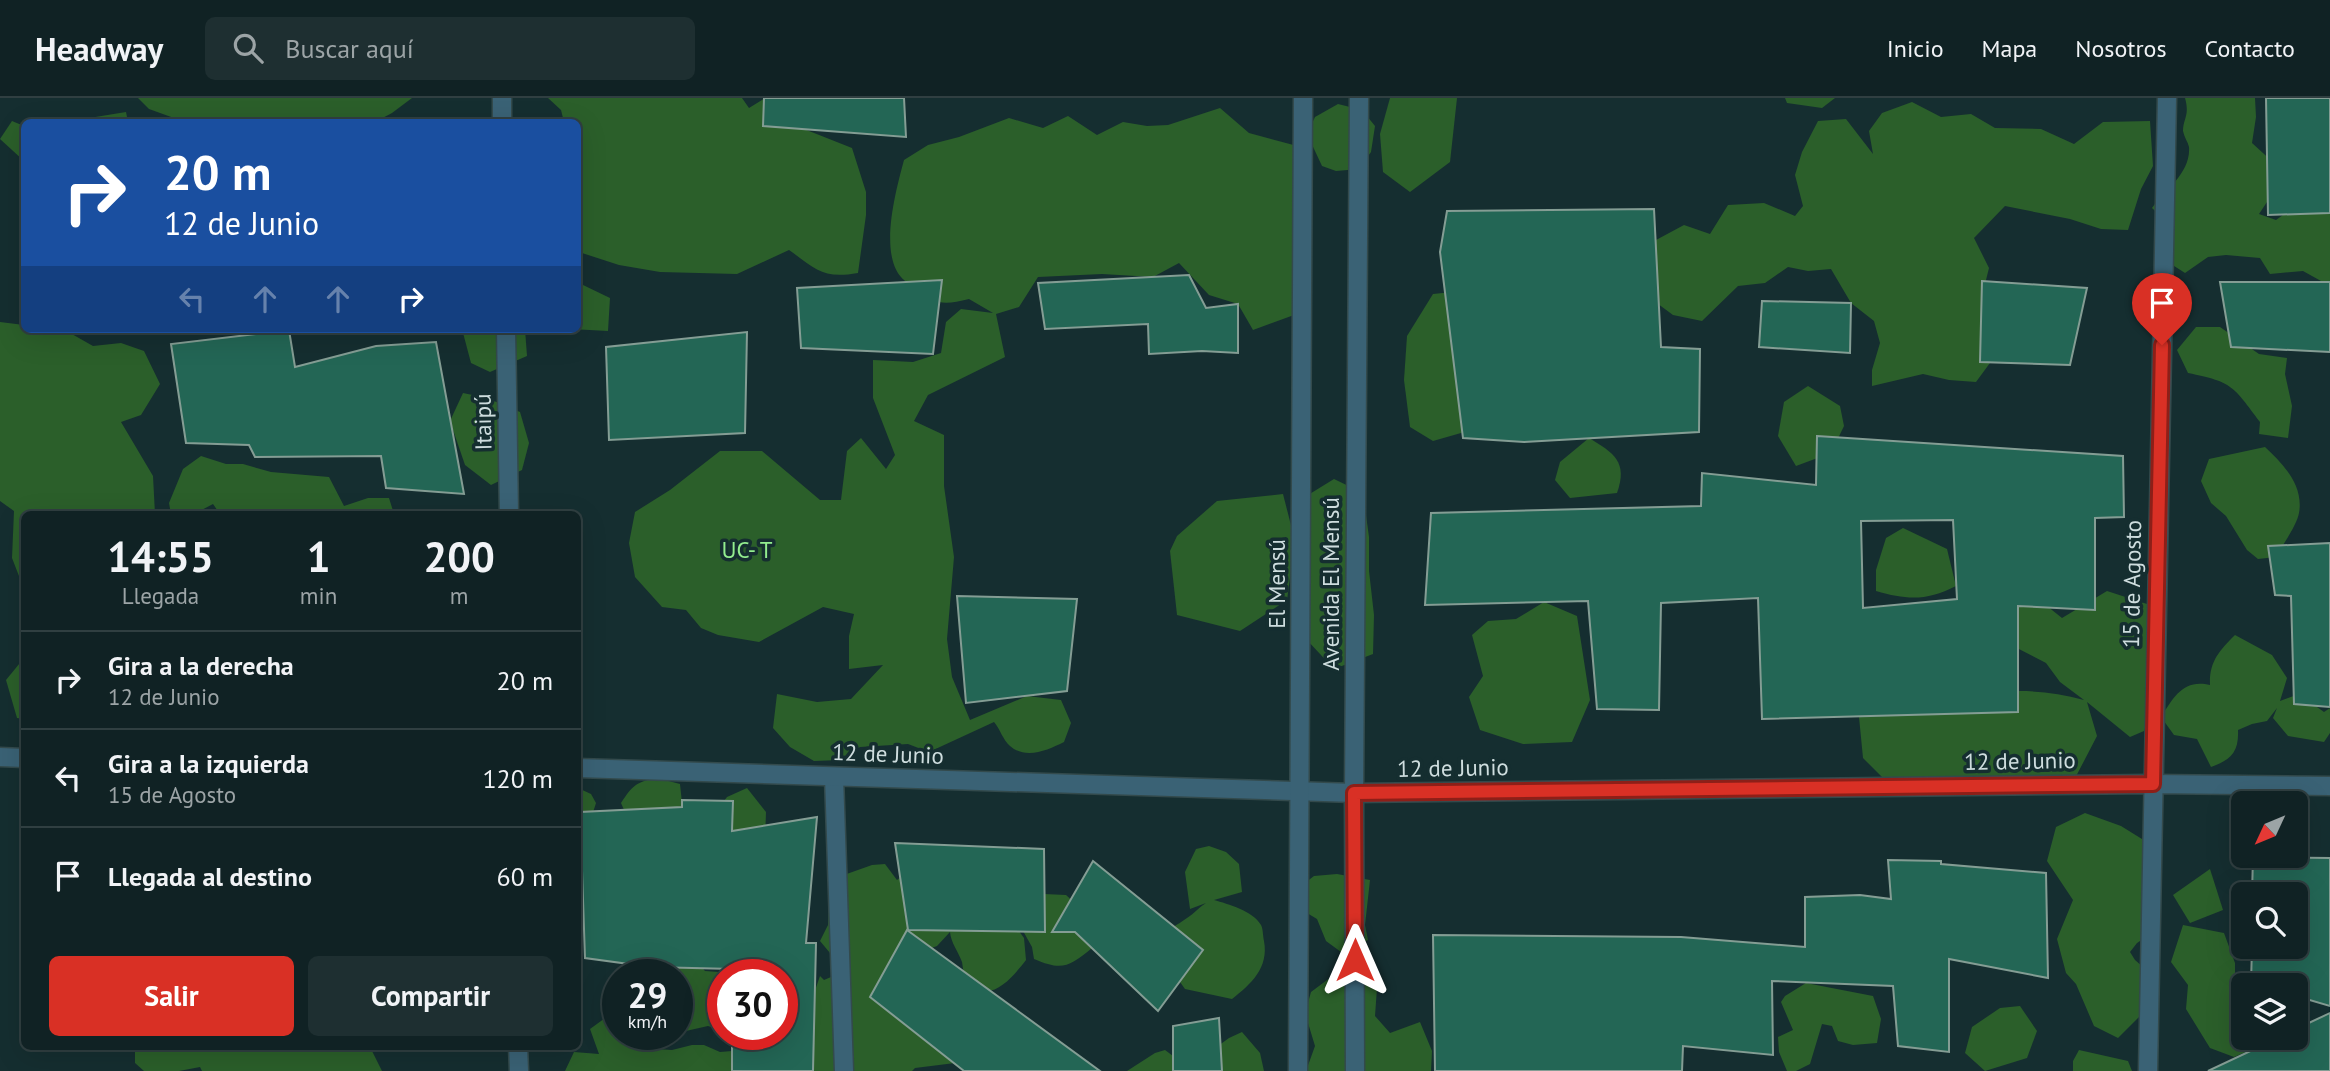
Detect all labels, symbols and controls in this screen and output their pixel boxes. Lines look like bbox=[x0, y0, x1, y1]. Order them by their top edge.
search box bbox=[205, 17, 695, 80]
text: Headway bbox=[35, 27, 163, 70]
icon: search bbox=[229, 29, 267, 67]
text: Buscar aquí bbox=[285, 32, 414, 65]
text: Inicio bbox=[1887, 33, 1944, 64]
text: Mapa bbox=[1982, 33, 2037, 64]
text: Nosotros bbox=[2075, 33, 2167, 64]
text: Contacto bbox=[2205, 33, 2295, 64]
text: 20 m bbox=[164, 140, 271, 204]
icon: right bbox=[49, 147, 140, 238]
text: 12 de Junio bbox=[164, 202, 319, 244]
pin bbox=[2132, 273, 2192, 345]
icon: left bbox=[173, 280, 211, 318]
icon: ahead bbox=[246, 280, 284, 318]
icon: ahead bbox=[319, 280, 357, 318]
icon: right bbox=[392, 280, 430, 318]
icon: arrive bbox=[2143, 284, 2181, 322]
street label: Itaipú bbox=[468, 393, 497, 451]
street label: Avenida El Mensú bbox=[1316, 497, 1345, 671]
street label: 15 de Agosto bbox=[2116, 520, 2147, 648]
text: 14:55 bbox=[107, 529, 214, 584]
text: 1 bbox=[307, 529, 330, 584]
text: 200 bbox=[423, 529, 495, 584]
park label: UC- T bbox=[722, 535, 773, 564]
street label: El Mensú bbox=[1262, 539, 1291, 629]
text: Llegada bbox=[122, 581, 199, 610]
text: min bbox=[300, 581, 337, 610]
text: m bbox=[450, 581, 468, 610]
text: Gira a la derecha bbox=[108, 649, 294, 682]
icon: right bbox=[49, 661, 87, 699]
text: 20 m bbox=[497, 664, 553, 697]
text: 12 de Junio bbox=[108, 682, 220, 711]
street label: 12 de Junio bbox=[832, 737, 944, 770]
street label: 12 de Junio bbox=[1964, 745, 2076, 776]
text: Gira a la izquierda bbox=[108, 747, 309, 780]
street label: 12 de Junio bbox=[1397, 752, 1509, 783]
icon: left bbox=[49, 759, 87, 797]
text: 120 m bbox=[482, 762, 553, 795]
text: 15 de Agosto bbox=[108, 780, 236, 809]
north arrow bbox=[2231, 791, 2308, 868]
map controls bbox=[2231, 791, 2308, 1050]
icon: arrive bbox=[49, 857, 87, 895]
text: Llegada al destino bbox=[108, 860, 312, 893]
text: 60 m bbox=[497, 860, 553, 893]
button: search bbox=[2231, 882, 2308, 959]
position arrow bbox=[1318, 923, 1392, 997]
button: Salir bbox=[49, 956, 294, 1036]
button: Compartir bbox=[308, 956, 553, 1036]
speed limit sign: 30 bbox=[707, 959, 798, 1050]
text: 29 bbox=[628, 972, 667, 1018]
button: layers bbox=[2231, 973, 2308, 1050]
text: km/h bbox=[628, 1010, 667, 1033]

